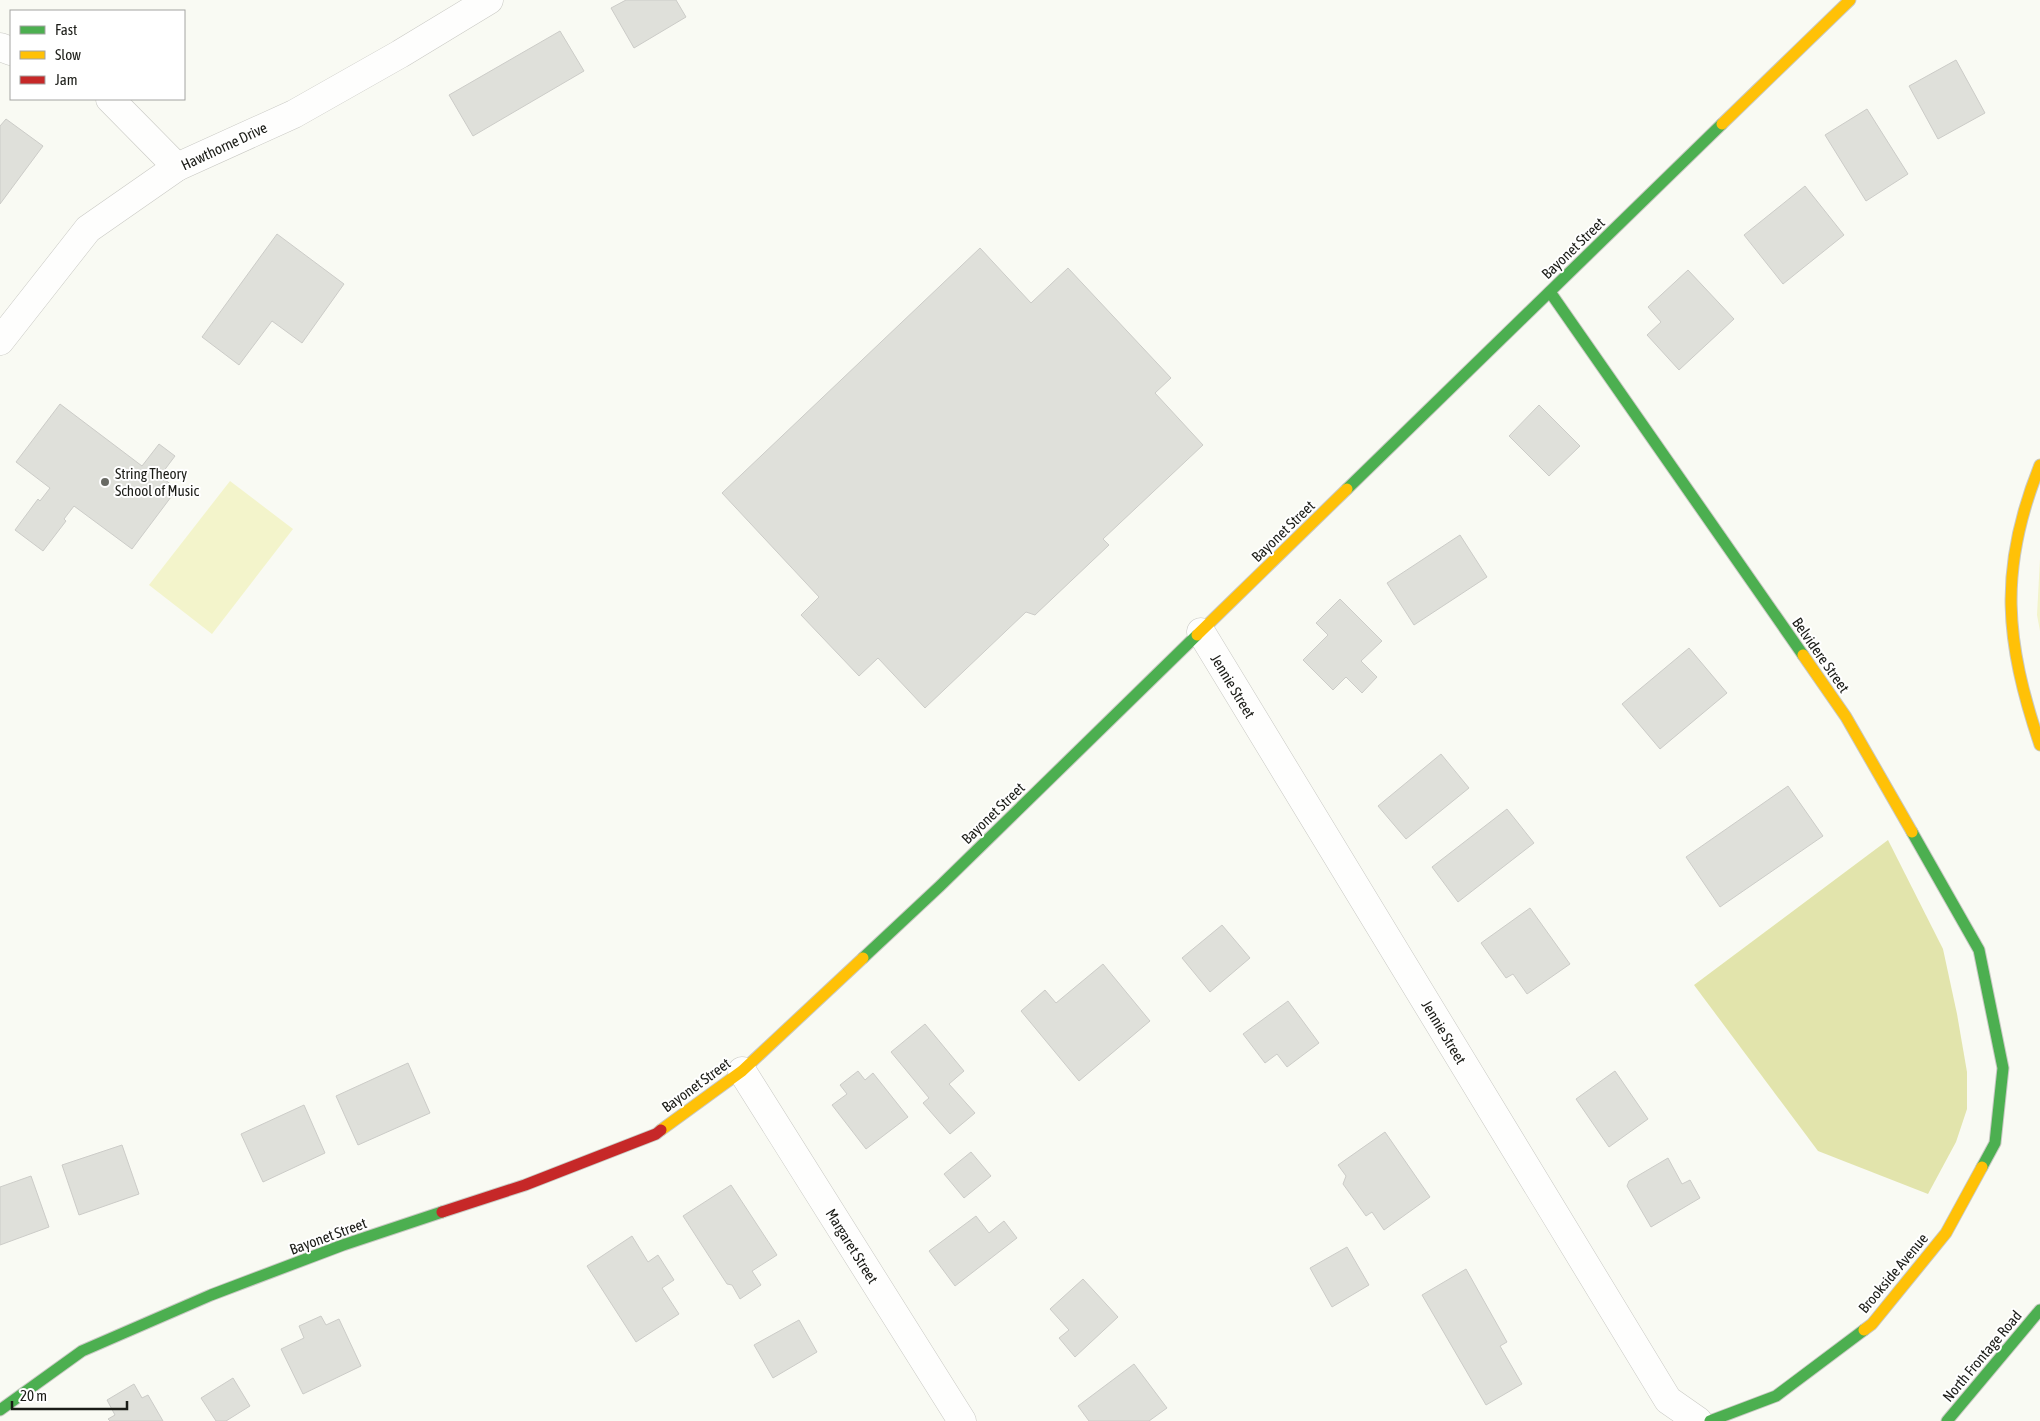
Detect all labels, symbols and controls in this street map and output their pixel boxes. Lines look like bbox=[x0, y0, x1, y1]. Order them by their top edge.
legend bbox=[10, 10, 185, 100]
text: Fast bbox=[55, 21, 77, 38]
text: Slow bbox=[55, 46, 81, 63]
text: Jam bbox=[55, 71, 78, 88]
street label: Hawthorne Drive bbox=[178, 119, 270, 173]
street label: Bayonet Street bbox=[1538, 214, 1608, 282]
place label: String Theory School of Music bbox=[115, 465, 200, 499]
marker: String Theory School of Music bbox=[99, 476, 111, 488]
street label: Bayonet Street bbox=[1248, 497, 1318, 565]
street label: Belvidere Street bbox=[1789, 614, 1853, 696]
street label: Jennie Street bbox=[1207, 651, 1259, 721]
street label: Bayonet Street bbox=[958, 779, 1028, 847]
street label: Jennie Street bbox=[1418, 997, 1470, 1067]
street label: Bayonet Street bbox=[658, 1054, 734, 1116]
street label: Margaret Street bbox=[822, 1206, 882, 1286]
street label: Bayonet Street bbox=[287, 1214, 369, 1258]
street label: Brookside Avenue bbox=[1855, 1230, 1931, 1316]
street label: North Frontage Road bbox=[1939, 1307, 2025, 1405]
scale bar bbox=[12, 1378, 128, 1410]
text: 20 m bbox=[20, 1387, 47, 1404]

